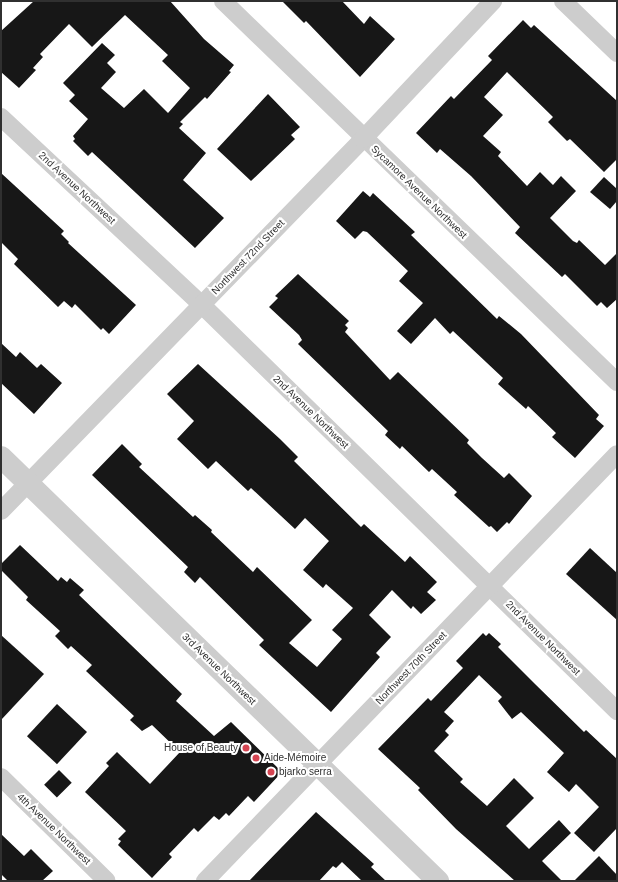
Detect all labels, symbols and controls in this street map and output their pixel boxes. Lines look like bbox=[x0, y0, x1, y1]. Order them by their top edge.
street label: Sycamore Avenue Northwest bbox=[368, 143, 470, 241]
street label: 2nd Avenue Northwest bbox=[36, 149, 118, 227]
street label: Northwest 72nd Street bbox=[209, 217, 287, 297]
street label: 2nd Avenue Northwest bbox=[271, 373, 351, 451]
street label: 2nd Avenue Northwest bbox=[503, 598, 583, 678]
street label: Northwest 70th Street bbox=[373, 629, 449, 707]
street label: 3rd Avenue Northwest bbox=[179, 630, 259, 708]
place label: House of Beauty bbox=[164, 742, 238, 754]
marker: House of Beauty bbox=[241, 743, 251, 753]
place label: Aide-Mémoire bbox=[264, 752, 326, 764]
marker: Aide-Mémoire bbox=[251, 753, 261, 763]
place label: bjarko serra bbox=[279, 766, 332, 778]
marker: bjarko serra bbox=[266, 767, 276, 777]
street label: 4th Avenue Northwest bbox=[15, 791, 93, 867]

